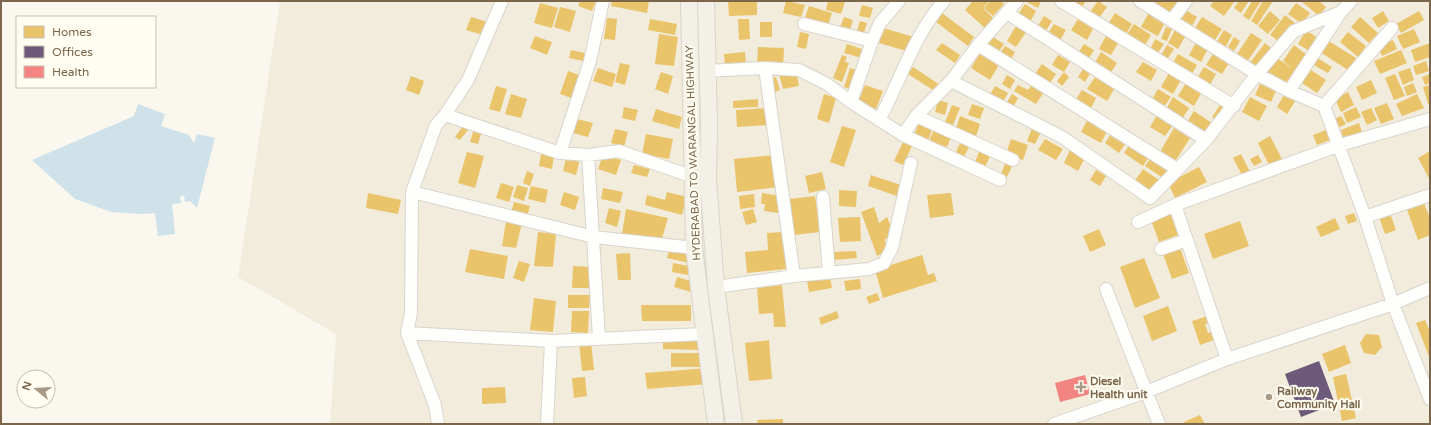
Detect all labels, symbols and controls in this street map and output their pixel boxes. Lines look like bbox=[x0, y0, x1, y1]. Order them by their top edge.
legend bbox=[16, 16, 156, 88]
text: Homes bbox=[52, 25, 92, 39]
text: Offices bbox=[52, 45, 93, 59]
street label: HYDERABAD TO WARANGAL HIGHWAY bbox=[683, 45, 703, 261]
text: Health bbox=[52, 65, 89, 79]
north arrow bbox=[16, 369, 56, 409]
place label: Diesel Health unit bbox=[1090, 375, 1148, 401]
text: N bbox=[19, 380, 35, 392]
marker: Diesel Health unit bbox=[1075, 381, 1087, 393]
place label: Railway Community Hall bbox=[1277, 385, 1361, 412]
marker: Railway Community Hall bbox=[1264, 392, 1274, 402]

